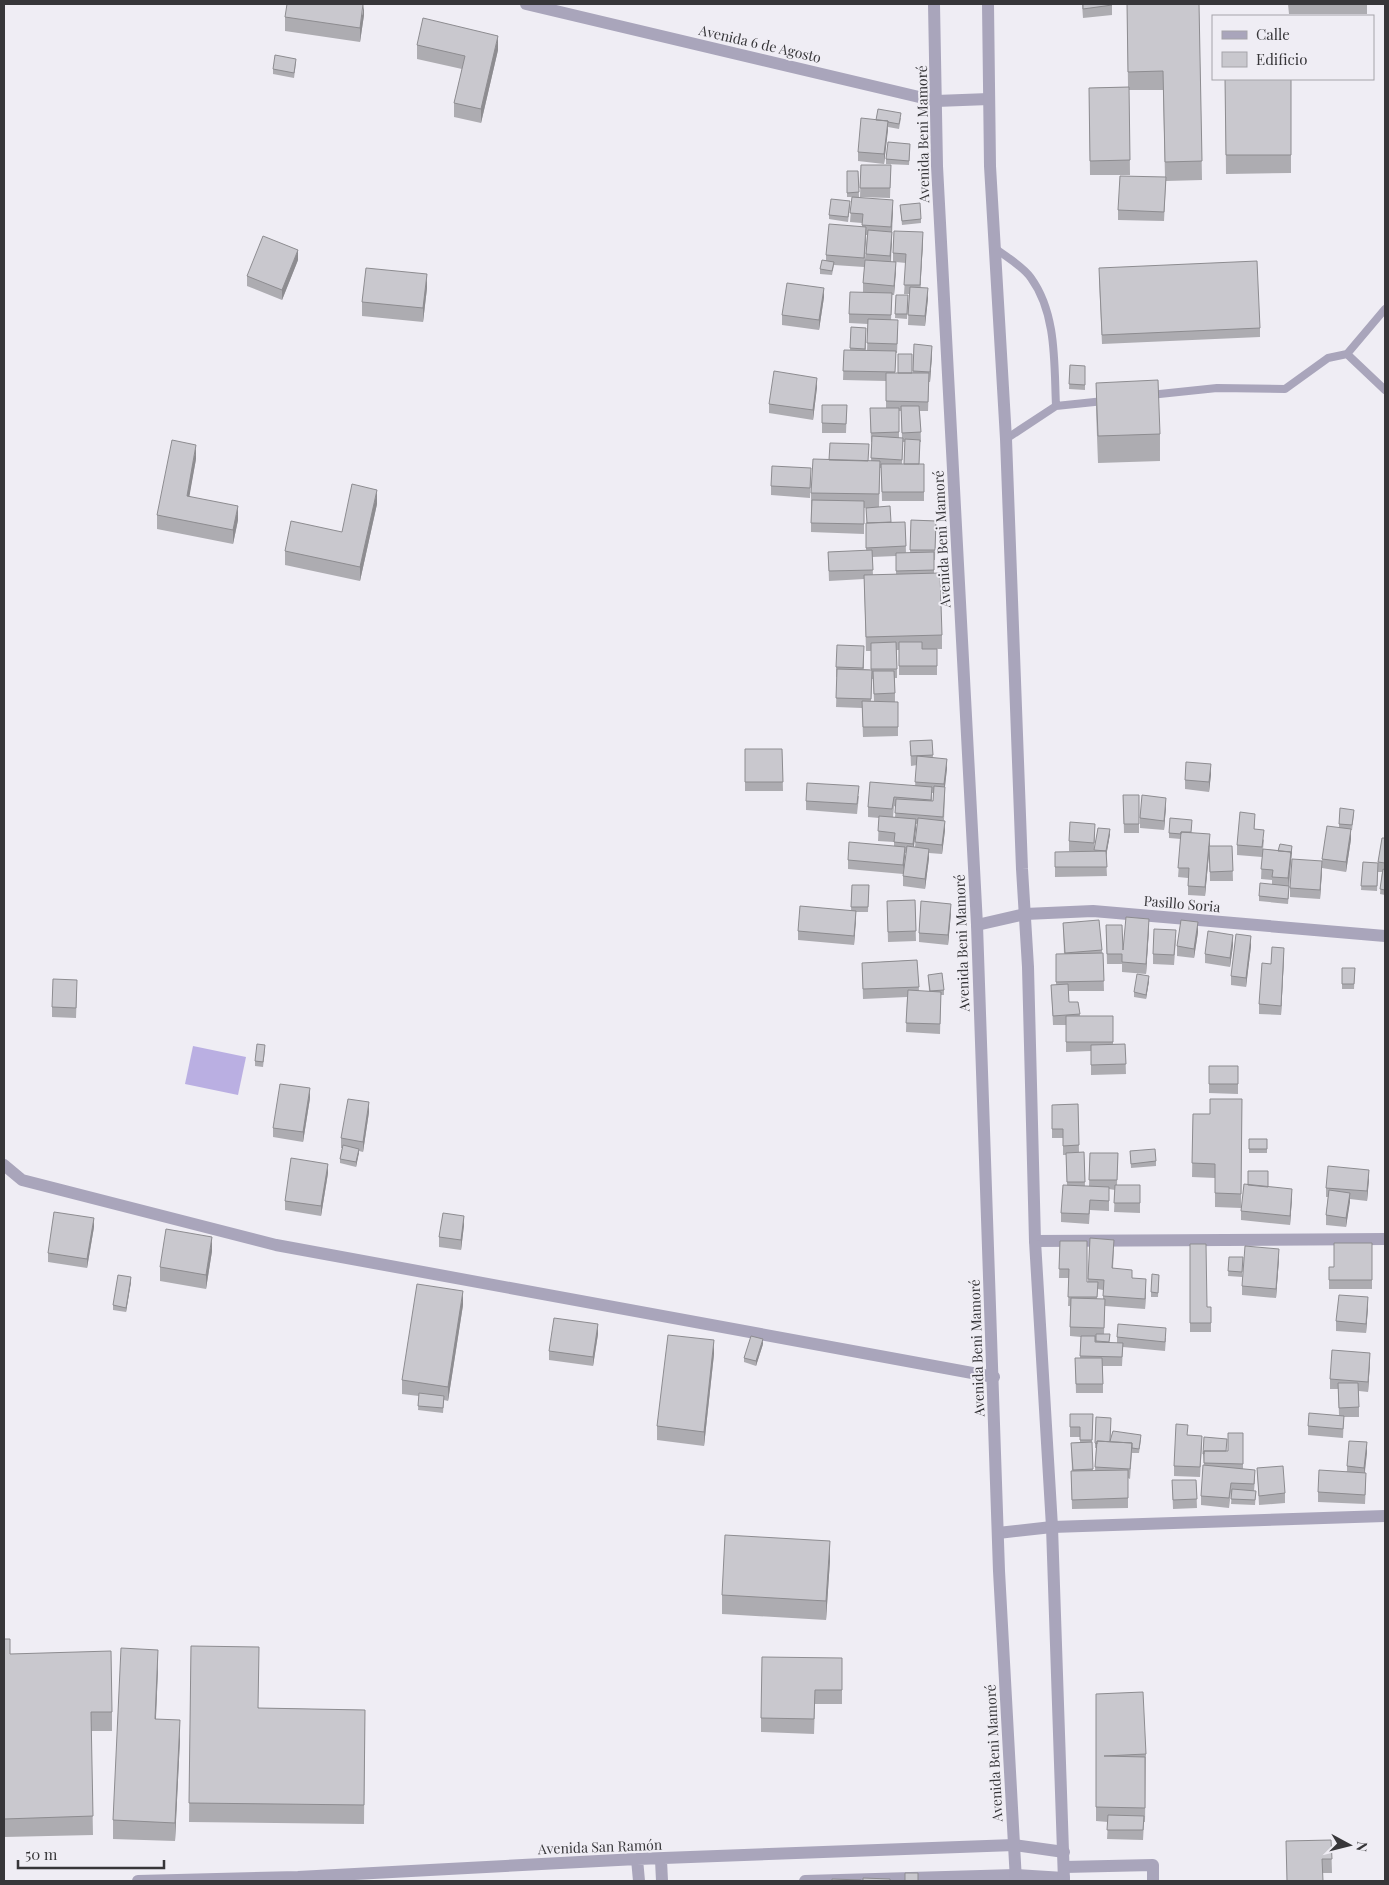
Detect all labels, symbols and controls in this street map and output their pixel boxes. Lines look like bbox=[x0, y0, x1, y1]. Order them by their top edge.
legend bbox=[1212, 15, 1374, 80]
street label: Avenida 6 de Agosto bbox=[696, 20, 824, 67]
text: Calle bbox=[1256, 24, 1290, 44]
text: Edificio bbox=[1256, 49, 1307, 69]
street label: Avenida Beni Mamoré bbox=[912, 65, 933, 204]
street label: Avenida Beni Mamoré bbox=[928, 470, 955, 609]
street label: Avenida Beni Mamoré bbox=[950, 874, 973, 1013]
street label: Pasillo Soria bbox=[1143, 891, 1221, 916]
street label: Avenida Beni Mamoré bbox=[965, 1279, 988, 1418]
street label: Avenida Beni Mamoré bbox=[980, 1684, 1007, 1823]
north arrow bbox=[1324, 1820, 1374, 1870]
street label: Avenida San Ramón bbox=[536, 1835, 663, 1858]
scale bar bbox=[18, 1838, 164, 1870]
text: N bbox=[1352, 1840, 1372, 1853]
text: 50 m bbox=[25, 1844, 58, 1864]

